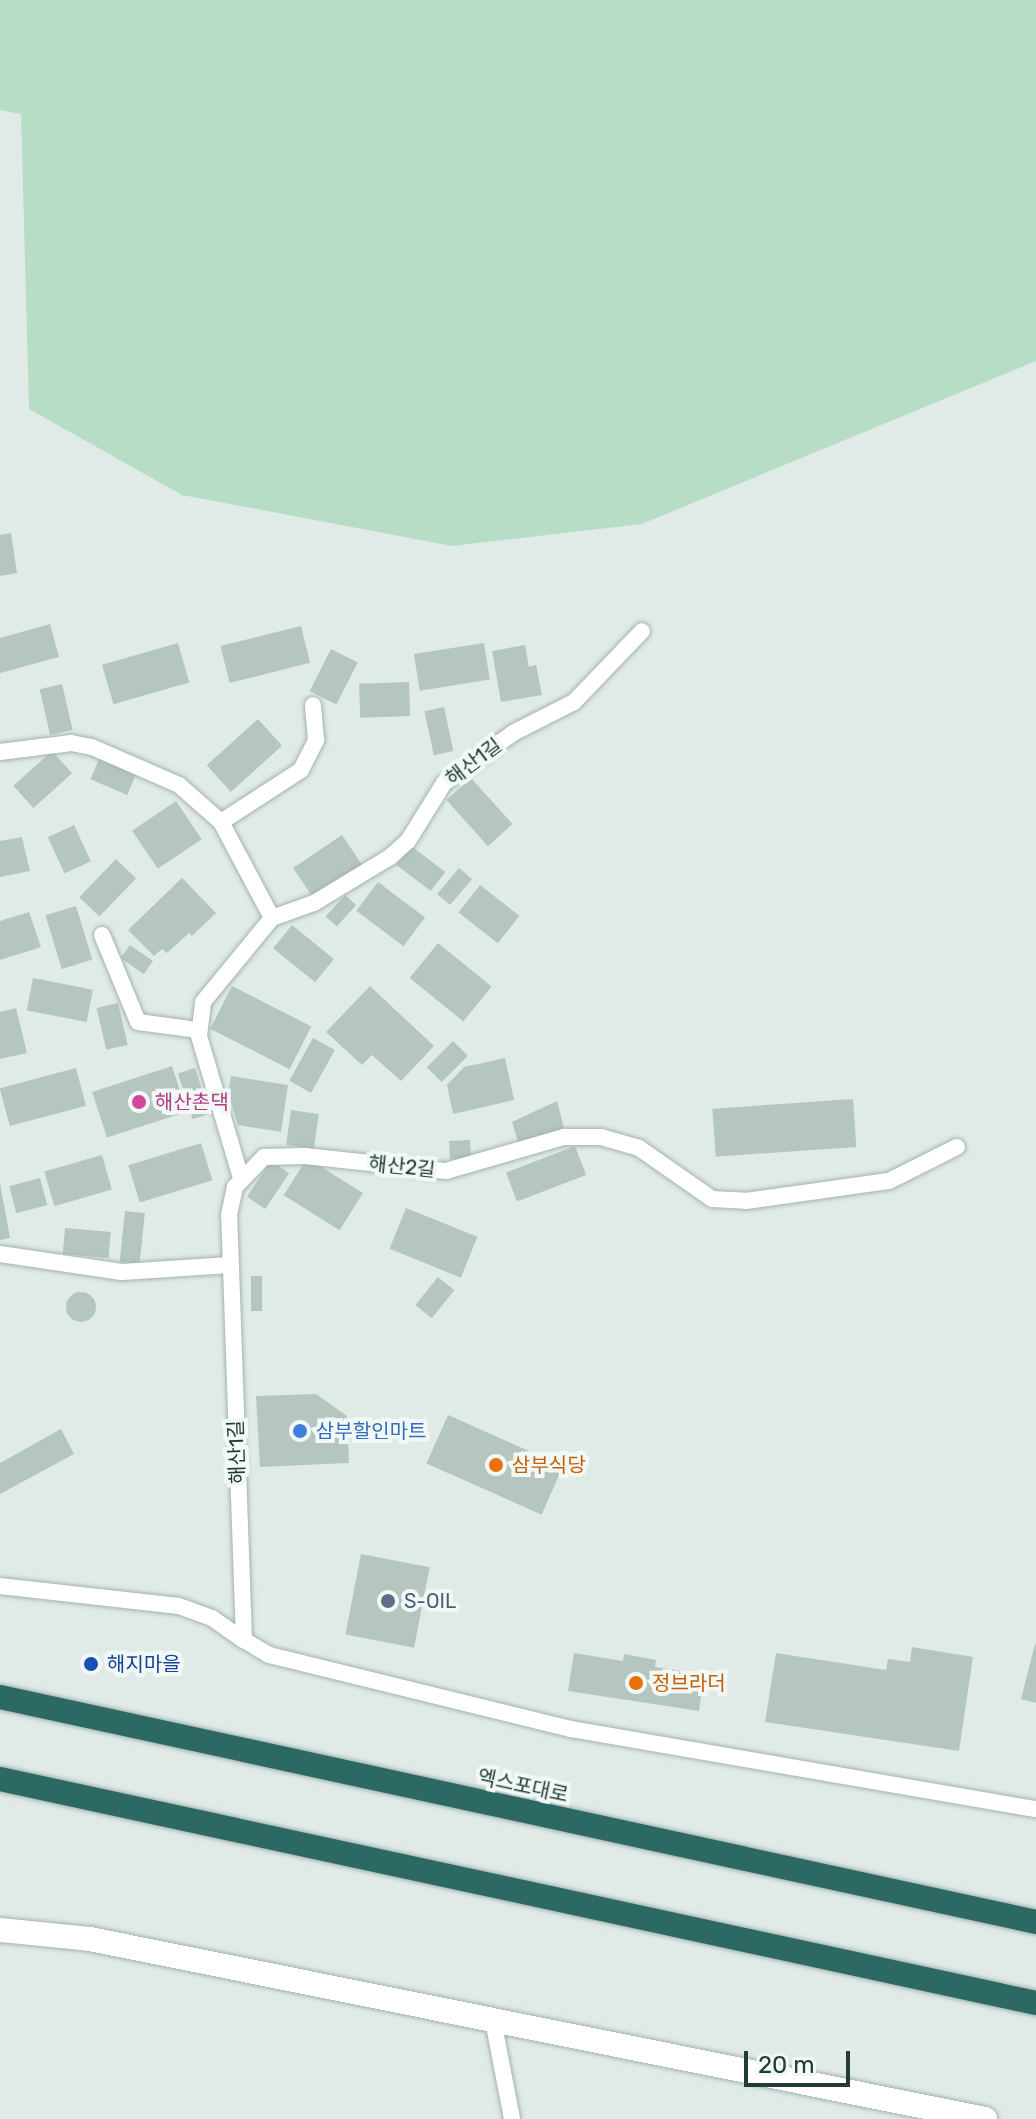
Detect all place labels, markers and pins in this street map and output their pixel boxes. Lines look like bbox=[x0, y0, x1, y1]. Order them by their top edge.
place label: 해산촌댁 bbox=[155, 1090, 229, 1114]
marker: 해산촌댁 bbox=[130, 1093, 148, 1111]
place label: 삼부할인마트 bbox=[316, 1419, 426, 1443]
marker: 삼부할인마트 bbox=[291, 1422, 309, 1440]
place label: 삼부식당 bbox=[512, 1453, 586, 1477]
marker: 삼부식당 bbox=[487, 1456, 505, 1474]
place label: S-OIL bbox=[404, 1589, 456, 1613]
marker: S-OIL bbox=[379, 1592, 397, 1610]
place label: 해지마을 bbox=[107, 1652, 181, 1676]
marker: 해지마을 bbox=[82, 1655, 100, 1673]
place label: 정브라더 bbox=[652, 1671, 726, 1695]
marker: 정브라더 bbox=[627, 1674, 645, 1692]

